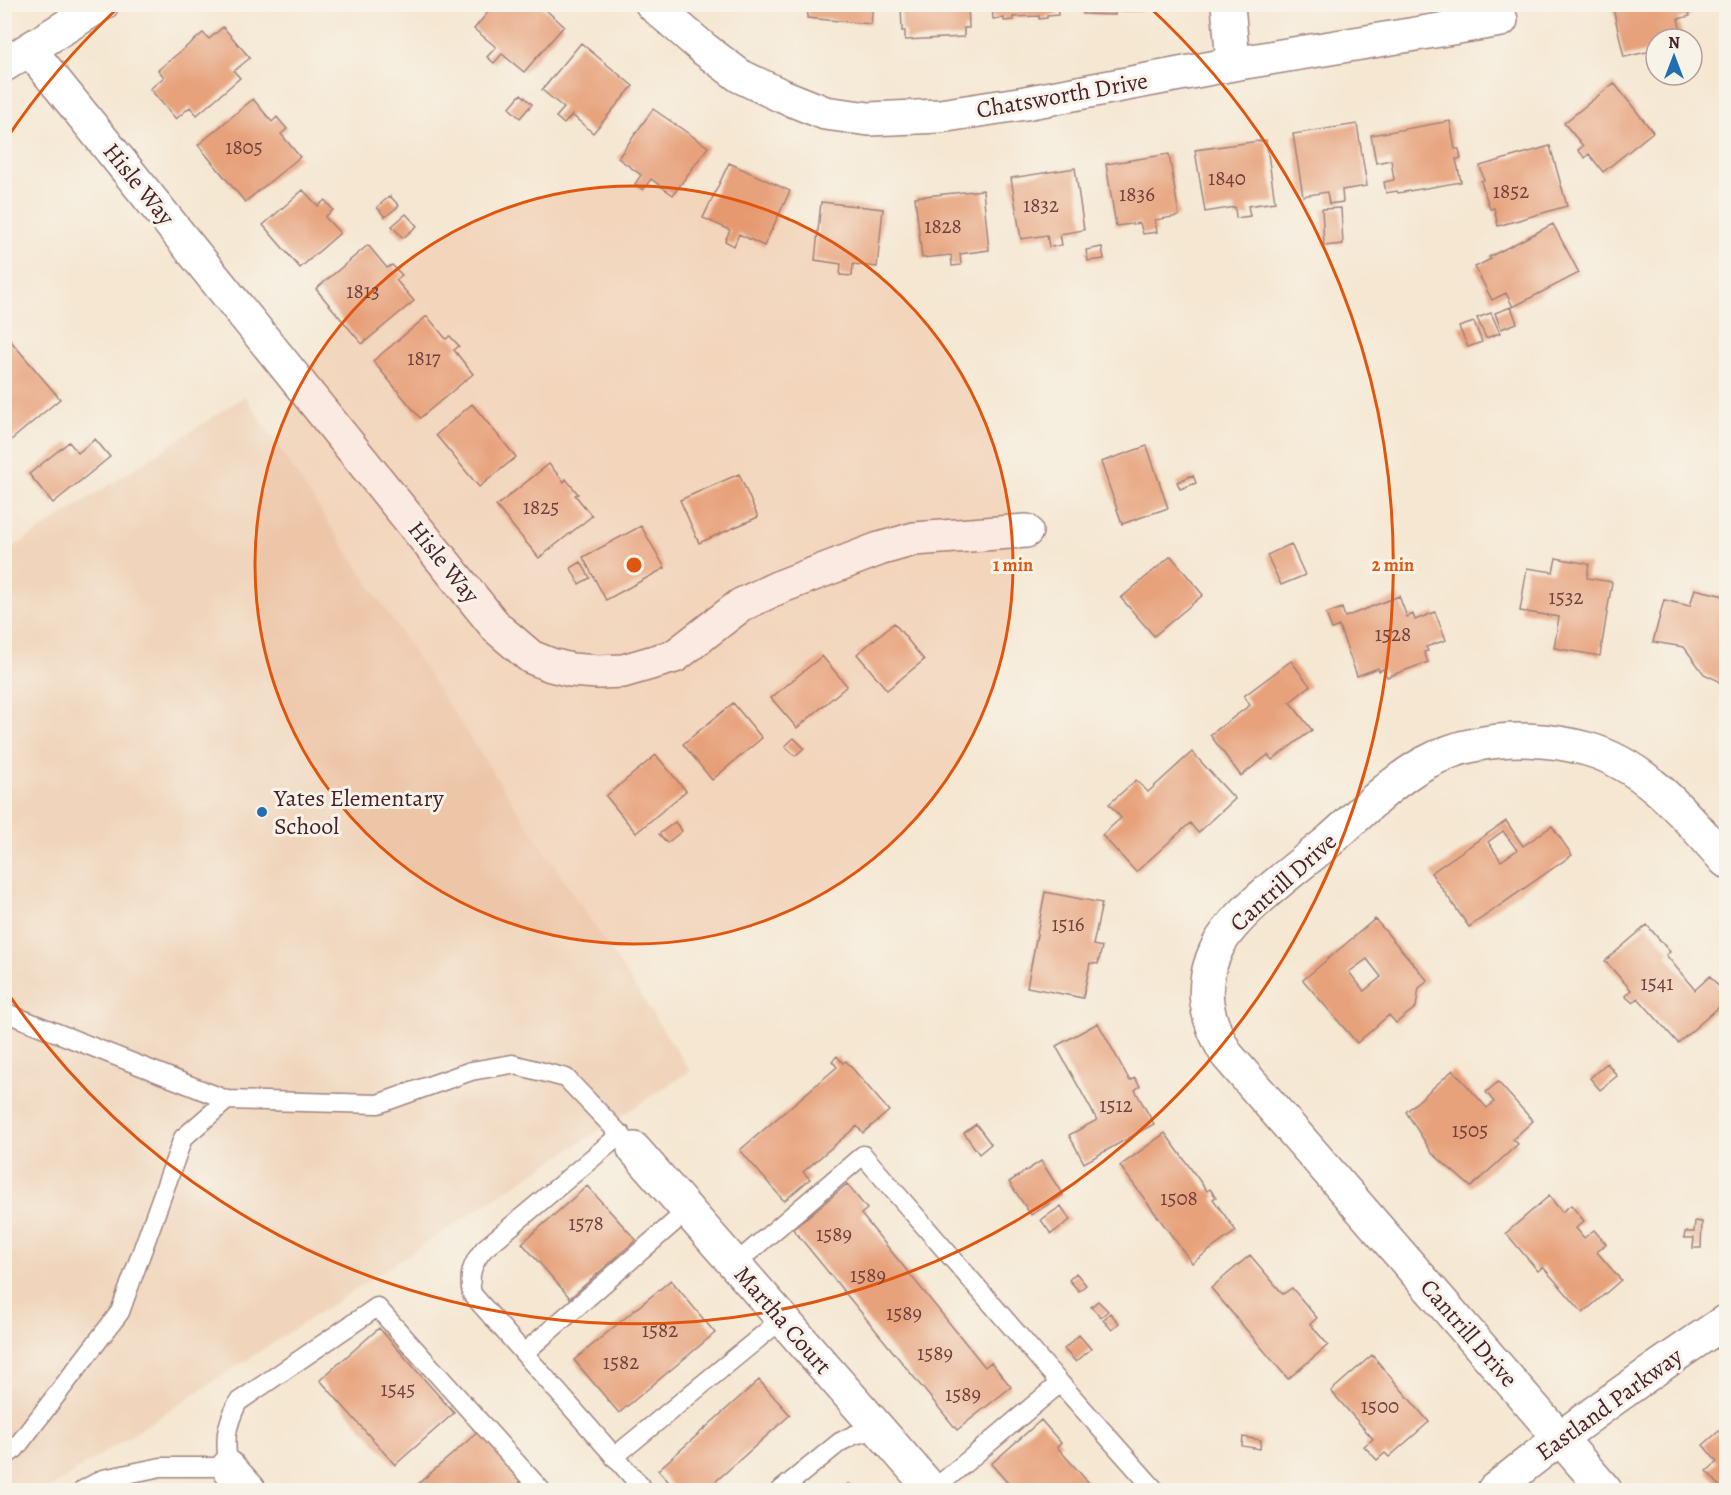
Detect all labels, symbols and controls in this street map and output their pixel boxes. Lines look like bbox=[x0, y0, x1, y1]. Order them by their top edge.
north arrow bbox=[1644, 27, 1704, 87]
text: N bbox=[1668, 32, 1680, 54]
street label: Chatsworth Drive bbox=[974, 64, 1150, 126]
house number: 1805 bbox=[225, 133, 263, 161]
street label: Hisle Way bbox=[96, 136, 182, 232]
house number: 1840 bbox=[1208, 164, 1246, 192]
house number: 1852 bbox=[1493, 177, 1529, 205]
house number: 1836 bbox=[1119, 180, 1155, 208]
house number: 1832 bbox=[1023, 191, 1059, 219]
house number: 1828 bbox=[924, 212, 962, 240]
house number: 1813 bbox=[346, 277, 380, 305]
house number: 1817 bbox=[407, 344, 441, 372]
house number: 1825 bbox=[523, 493, 559, 521]
street label: Hisle Way bbox=[401, 514, 487, 610]
text: 1 min bbox=[993, 553, 1033, 577]
text: 2 min bbox=[1372, 553, 1414, 577]
centre of rings bbox=[624, 555, 644, 575]
house number: 1532 bbox=[1549, 583, 1583, 611]
house number: 1528 bbox=[1375, 620, 1411, 648]
place label: Yates Elementary School bbox=[273, 782, 444, 842]
marker: Yates Elementary School bbox=[255, 805, 269, 819]
street label: Cantrill Drive bbox=[1223, 825, 1343, 939]
house number: 1516 bbox=[1051, 910, 1085, 938]
house number: 1541 bbox=[1641, 969, 1673, 997]
house number: 1512 bbox=[1099, 1091, 1133, 1119]
house number: 1505 bbox=[1452, 1116, 1488, 1144]
house number: 1508 bbox=[1160, 1184, 1198, 1212]
house number: 1578 bbox=[568, 1209, 604, 1237]
house number: 1589 bbox=[816, 1220, 852, 1248]
street label: Martha Court bbox=[727, 1259, 839, 1381]
house number: 1589 bbox=[850, 1261, 886, 1289]
street label: Cantrill Drive bbox=[1413, 1272, 1525, 1394]
house number: 1589 bbox=[886, 1299, 922, 1327]
house number: 1582 bbox=[642, 1316, 678, 1344]
house number: 1589 bbox=[917, 1339, 953, 1367]
street label: Eastland Parkway bbox=[1529, 1340, 1689, 1468]
house number: 1582 bbox=[603, 1348, 639, 1376]
house number: 1545 bbox=[381, 1375, 415, 1403]
house number: 1589 bbox=[945, 1380, 981, 1408]
house number: 1500 bbox=[1361, 1392, 1399, 1420]

